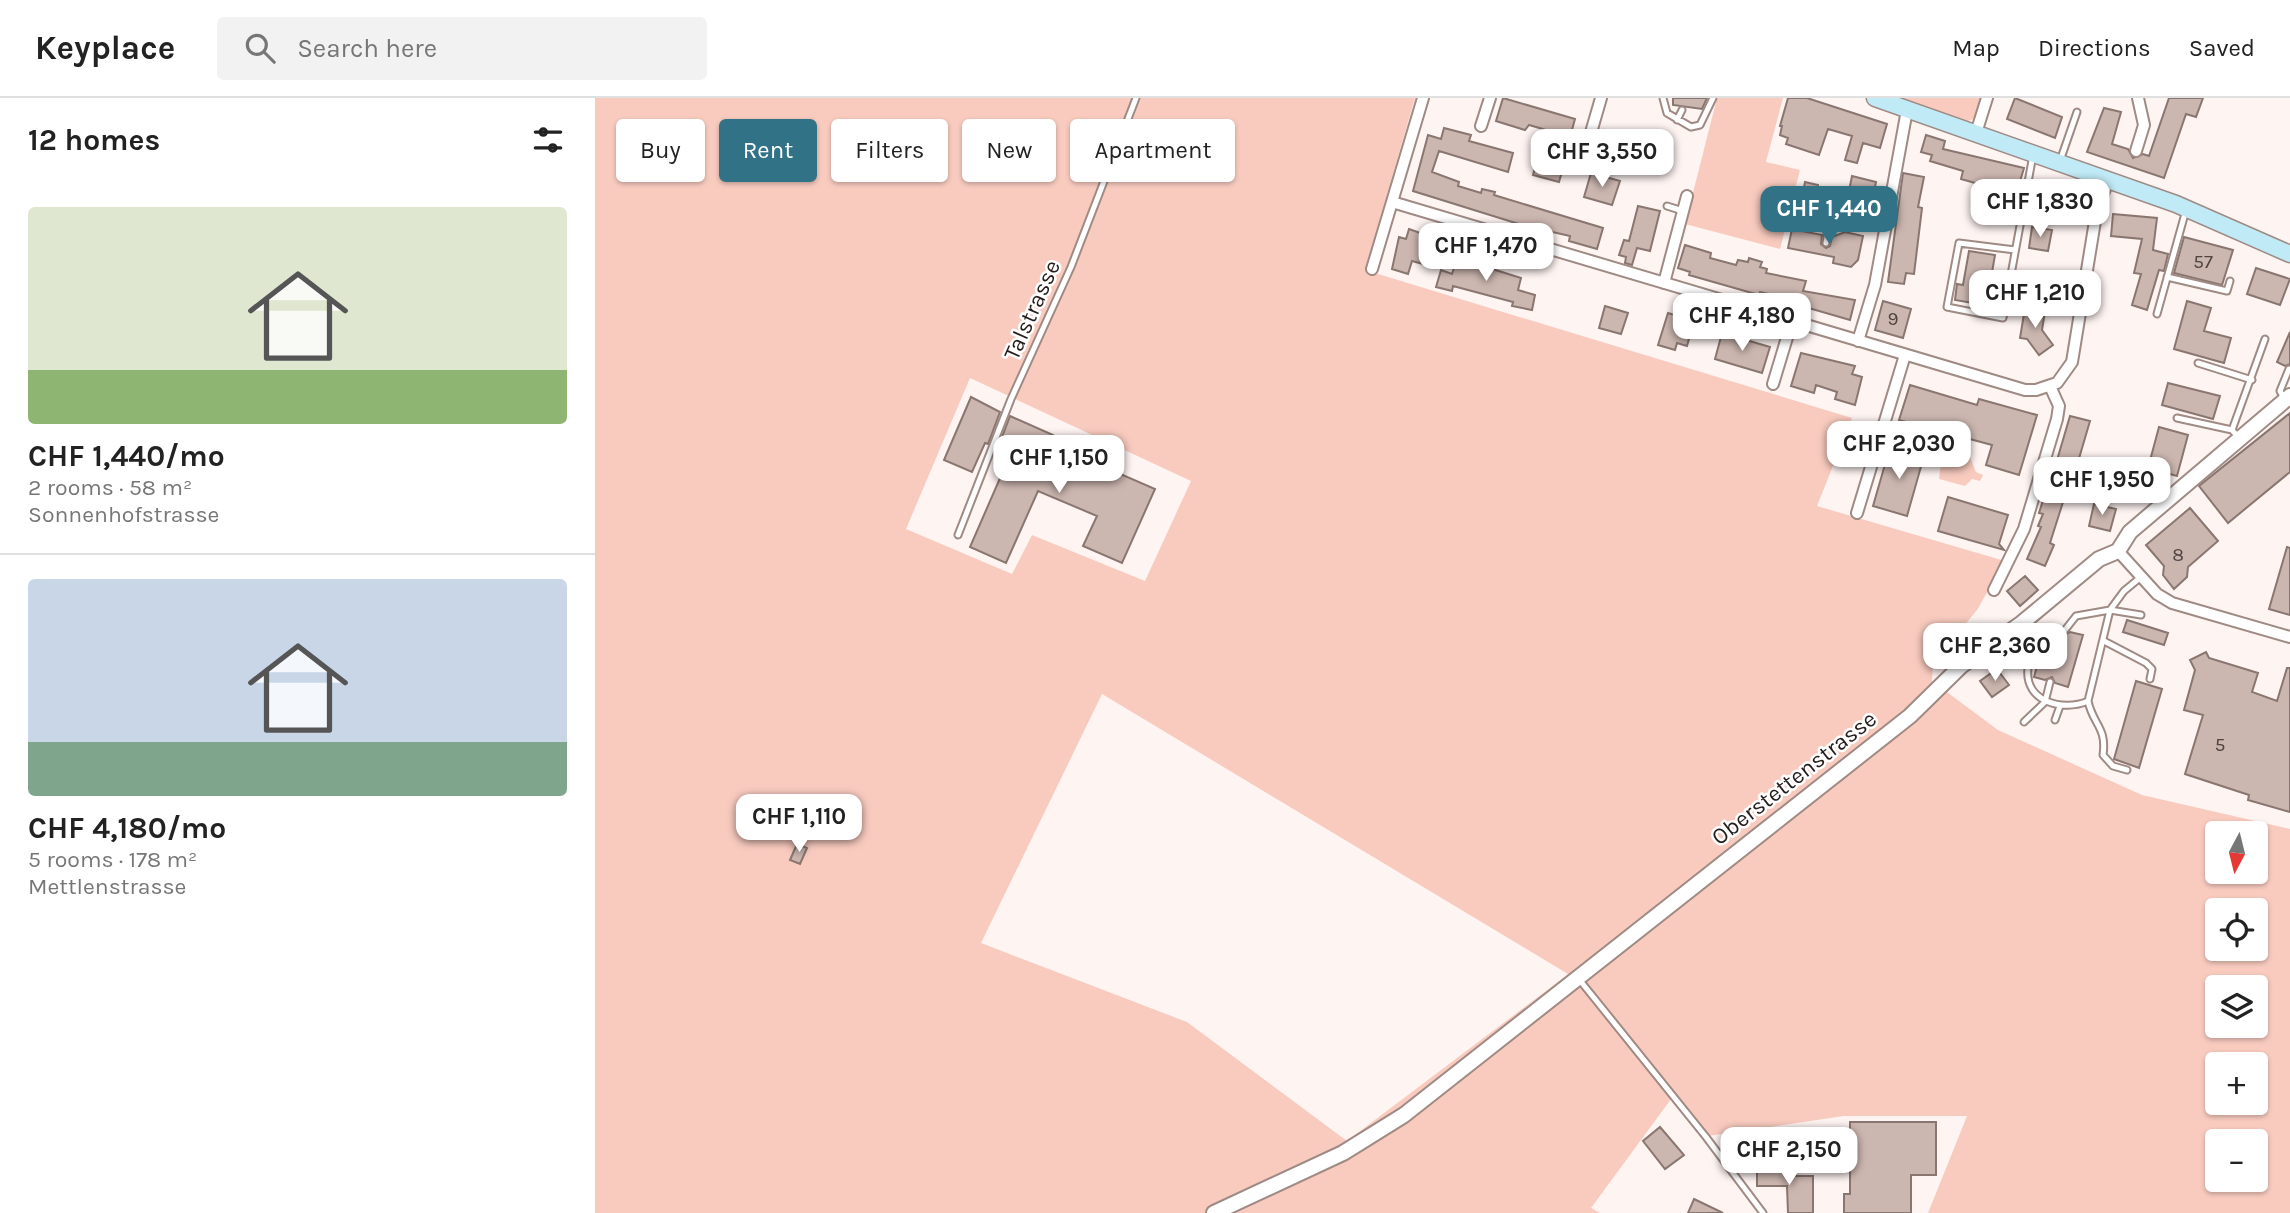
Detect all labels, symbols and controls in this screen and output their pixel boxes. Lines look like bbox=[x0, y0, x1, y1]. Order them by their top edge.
search box bbox=[217, 17, 707, 80]
text: Keyplace bbox=[35, 29, 175, 67]
icon: search bbox=[241, 29, 279, 67]
text: Search here bbox=[297, 33, 437, 64]
text: Map bbox=[1952, 34, 2000, 62]
text: Directions bbox=[2038, 34, 2151, 62]
text: Saved bbox=[2189, 34, 2255, 62]
chip: Buy bbox=[616, 119, 705, 182]
chip: Rent bbox=[719, 119, 817, 182]
chip: Filters bbox=[831, 119, 948, 182]
chip: New bbox=[962, 119, 1056, 182]
chip: Apartment bbox=[1070, 119, 1235, 182]
icon: filters bbox=[529, 121, 567, 159]
text: 12 homes bbox=[28, 122, 160, 158]
pin: CHF 3,550 bbox=[1522, 130, 1682, 189]
text: CHF 3,550 bbox=[1547, 138, 1657, 165]
pin: CHF 1,830 bbox=[1960, 180, 2120, 239]
pin: CHF 1,440 bbox=[1749, 186, 1909, 246]
text: CHF 1,830 bbox=[1987, 188, 2093, 215]
text: CHF 1,440 bbox=[1776, 195, 1882, 222]
pin: CHF 1,470 bbox=[1406, 223, 1566, 283]
text: CHF 1,470 bbox=[1435, 232, 1537, 259]
house number: 57 bbox=[2193, 251, 2213, 273]
icon: home bbox=[235, 253, 361, 379]
street label: Talstrasse bbox=[998, 256, 1066, 364]
pin: CHF 1,210 bbox=[1955, 271, 2115, 330]
text: CHF 1,210 bbox=[1985, 279, 2085, 306]
pin: CHF 4,180 bbox=[1662, 294, 1822, 353]
text: CHF 4,180 bbox=[1689, 302, 1795, 329]
house number: 9 bbox=[1887, 308, 1899, 330]
pin: CHF 2,030 bbox=[1819, 422, 1979, 481]
text: CHF 2,030 bbox=[1843, 430, 1955, 457]
pin: CHF 1,150 bbox=[979, 436, 1139, 495]
text: CHF 1,440/mo bbox=[28, 438, 225, 474]
text: CHF 1,150 bbox=[1009, 444, 1109, 471]
pin: CHF 1,950 bbox=[2022, 458, 2182, 517]
text: CHF 1,950 bbox=[2049, 466, 2155, 493]
text: 2 rooms · 58 m² bbox=[28, 474, 192, 501]
text: Sonnenhofstrasse bbox=[28, 501, 219, 528]
house number: 8 bbox=[2172, 544, 2184, 566]
pin: CHF 2,360 bbox=[1915, 624, 2075, 683]
icon: home bbox=[235, 625, 361, 751]
text: CHF 2,360 bbox=[1939, 632, 2051, 659]
street label: Oberstettenstrasse bbox=[1706, 705, 1882, 851]
house number: 5 bbox=[2215, 734, 2225, 756]
pin: CHF 1,110 bbox=[719, 794, 879, 854]
text: CHF 1,110 bbox=[752, 803, 846, 830]
text: CHF 4,180/mo bbox=[28, 810, 226, 846]
north arrow bbox=[2205, 821, 2268, 884]
map controls bbox=[2205, 821, 2268, 1192]
text: 5 rooms · 178 m² bbox=[28, 846, 197, 873]
text: Mettlenstrasse bbox=[28, 873, 186, 900]
button: locate bbox=[2205, 898, 2268, 961]
button: layers bbox=[2205, 975, 2268, 1038]
button: + bbox=[2205, 1052, 2268, 1115]
pin: CHF 2,150 bbox=[1709, 1128, 1869, 1187]
button: − bbox=[2205, 1129, 2268, 1192]
text: CHF 2,150 bbox=[1736, 1136, 1842, 1163]

